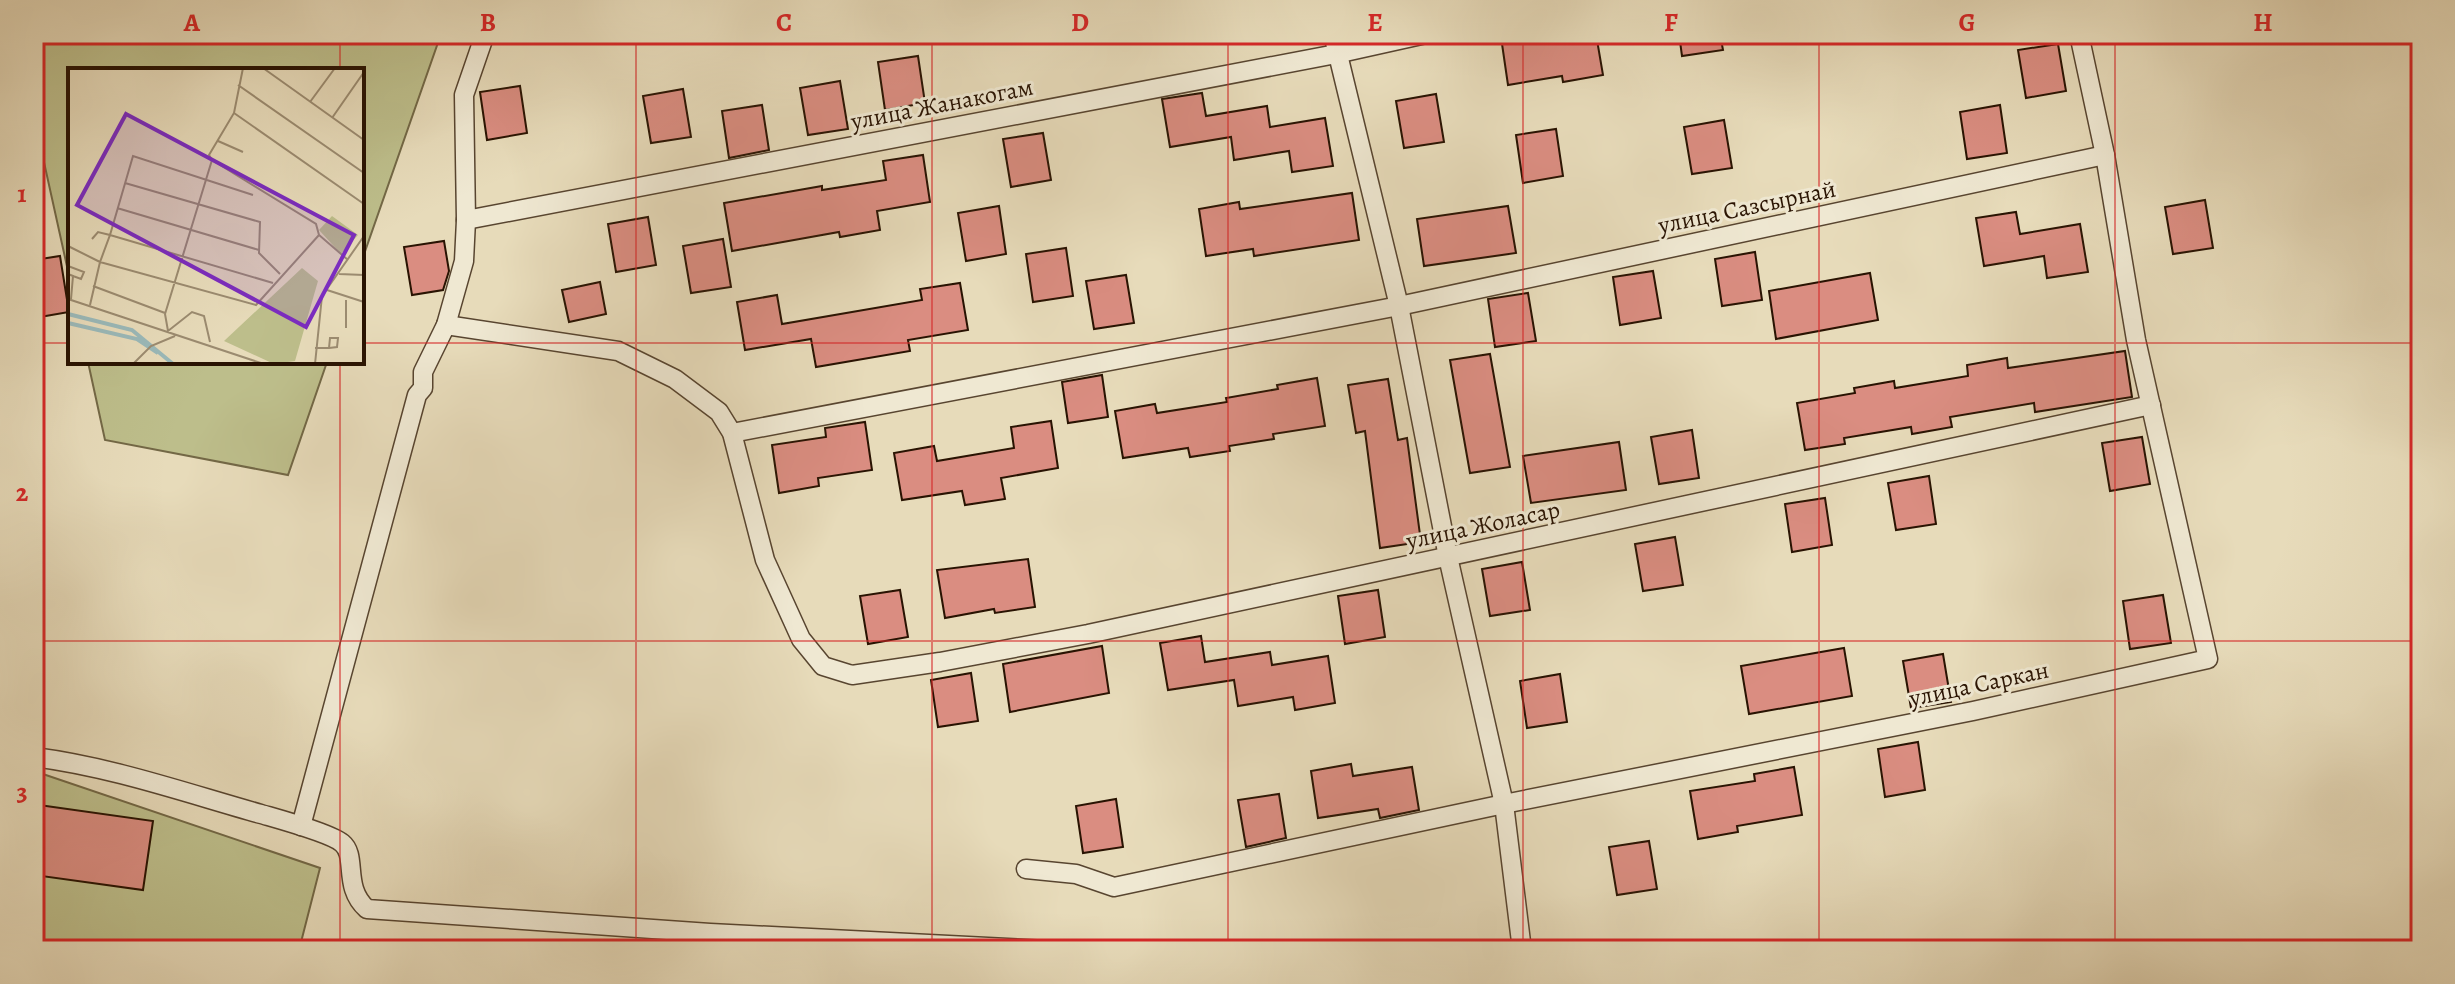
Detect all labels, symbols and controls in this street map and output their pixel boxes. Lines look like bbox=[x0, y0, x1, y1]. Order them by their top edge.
text: A bbox=[183, 5, 201, 40]
text: B bbox=[480, 5, 496, 40]
text: C bbox=[776, 5, 792, 40]
text: D bbox=[1071, 5, 1089, 40]
text: E bbox=[1367, 5, 1383, 40]
text: F bbox=[1664, 5, 1678, 40]
text: G bbox=[1958, 5, 1976, 40]
text: H bbox=[2253, 5, 2273, 40]
inset map bbox=[68, 68, 364, 364]
street label: улица Жанакогам bbox=[847, 71, 1036, 138]
street label: улица Сазсырнай bbox=[1654, 173, 1839, 242]
text: 1 bbox=[17, 176, 27, 211]
text: 2 bbox=[16, 475, 29, 510]
street label: улица Жоласар bbox=[1402, 493, 1563, 557]
street label: улица Саркан bbox=[1905, 654, 2052, 715]
text: 3 bbox=[16, 774, 28, 809]

